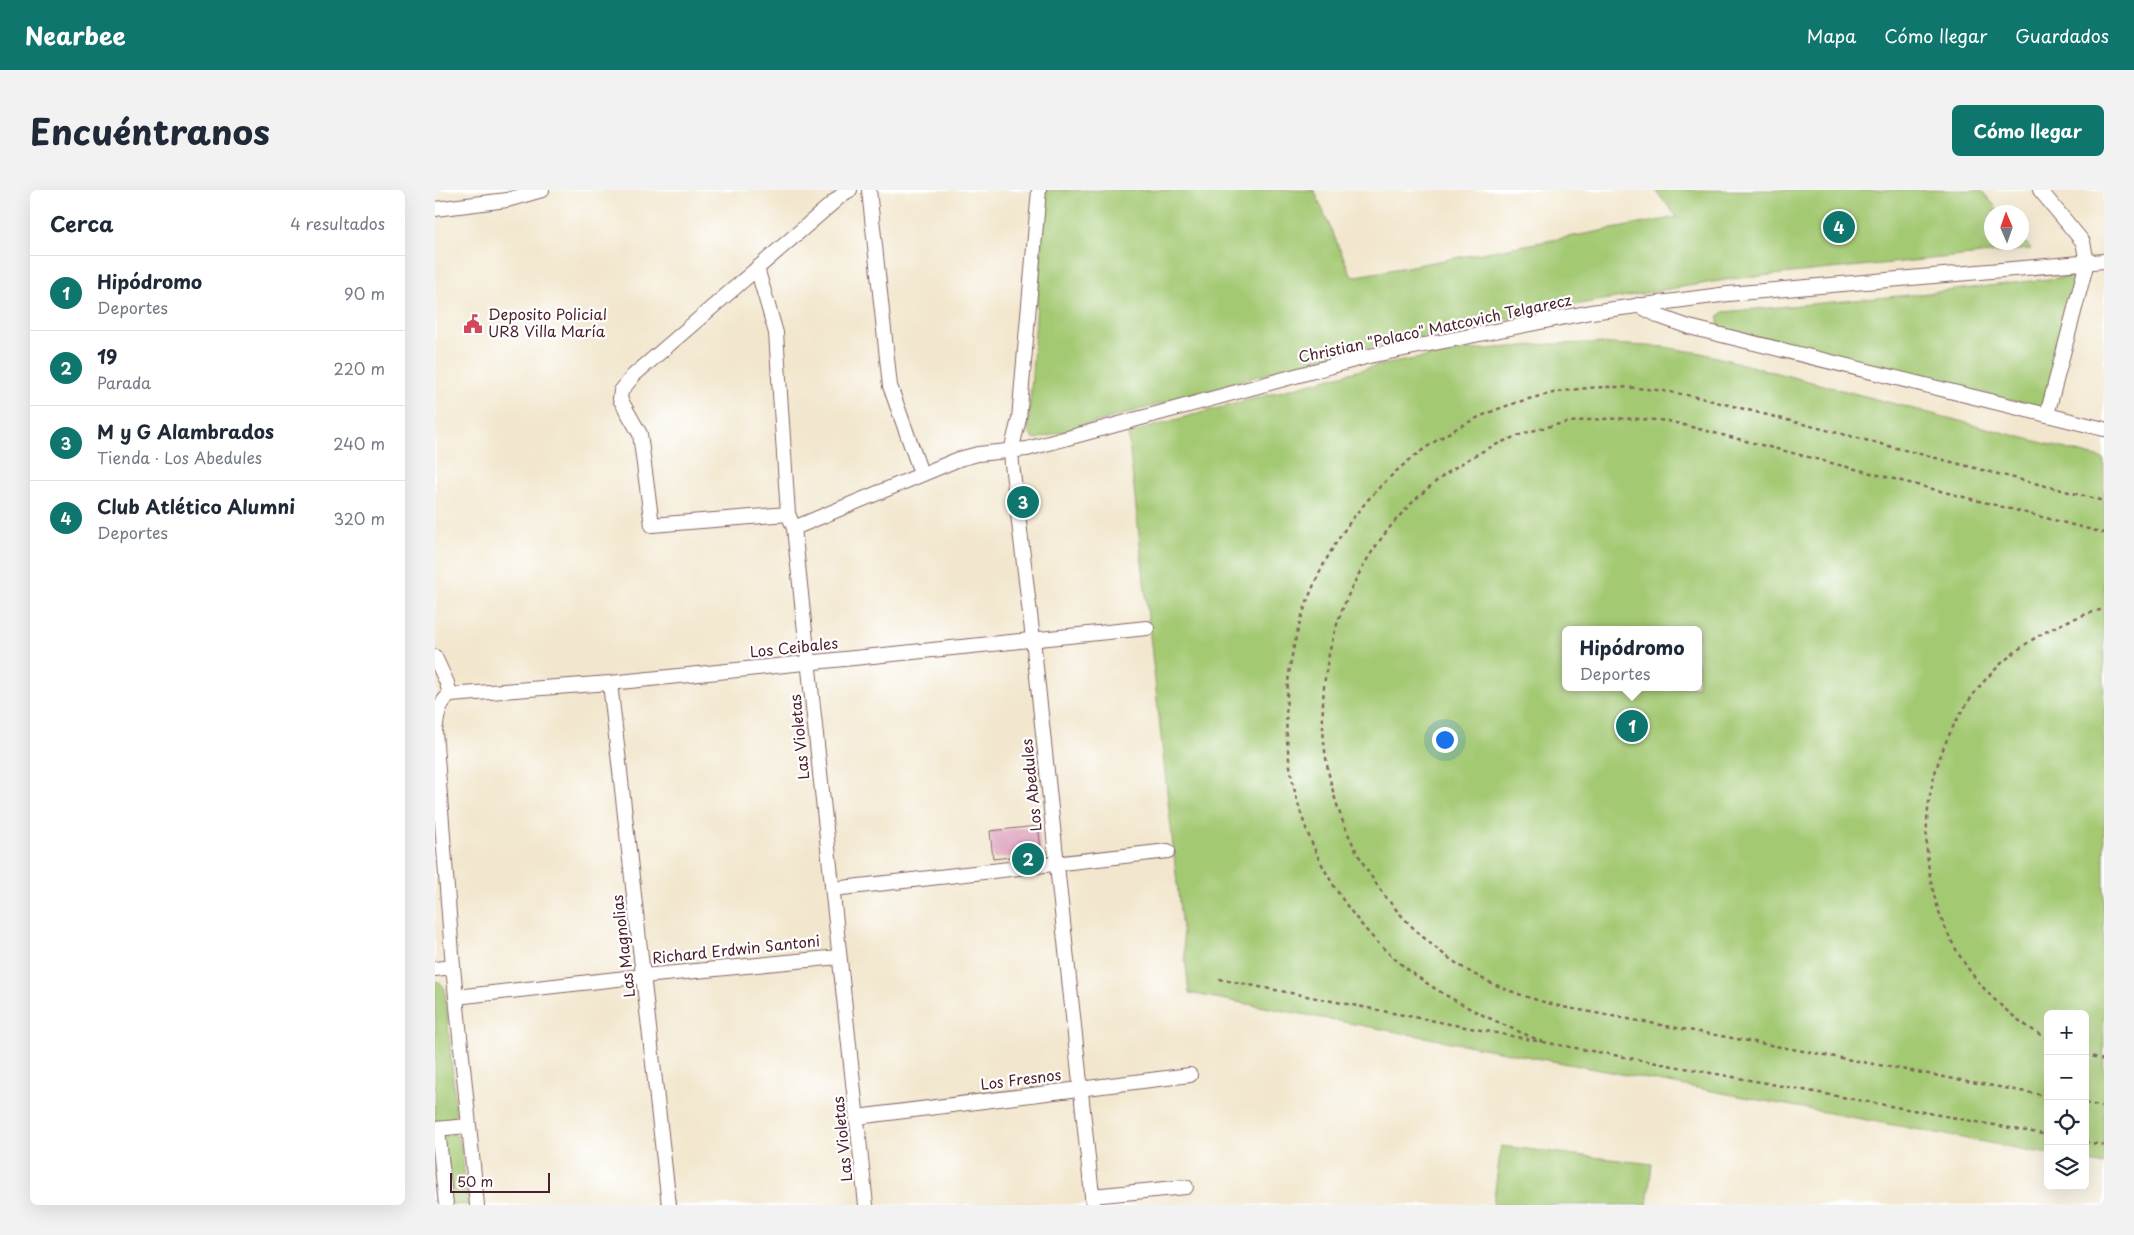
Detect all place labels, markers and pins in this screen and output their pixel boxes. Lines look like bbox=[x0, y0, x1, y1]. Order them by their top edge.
pin: 4 bbox=[1823, 208, 1855, 246]
place label: Deposito Policial UR8 Villa María bbox=[488, 302, 607, 342]
public building icon: Deposito Policial UR8 Villa María bbox=[462, 313, 484, 335]
pin: 3 bbox=[1007, 483, 1039, 521]
pin: 1 bbox=[1616, 707, 1648, 745]
pin: 2 bbox=[1012, 840, 1044, 878]

